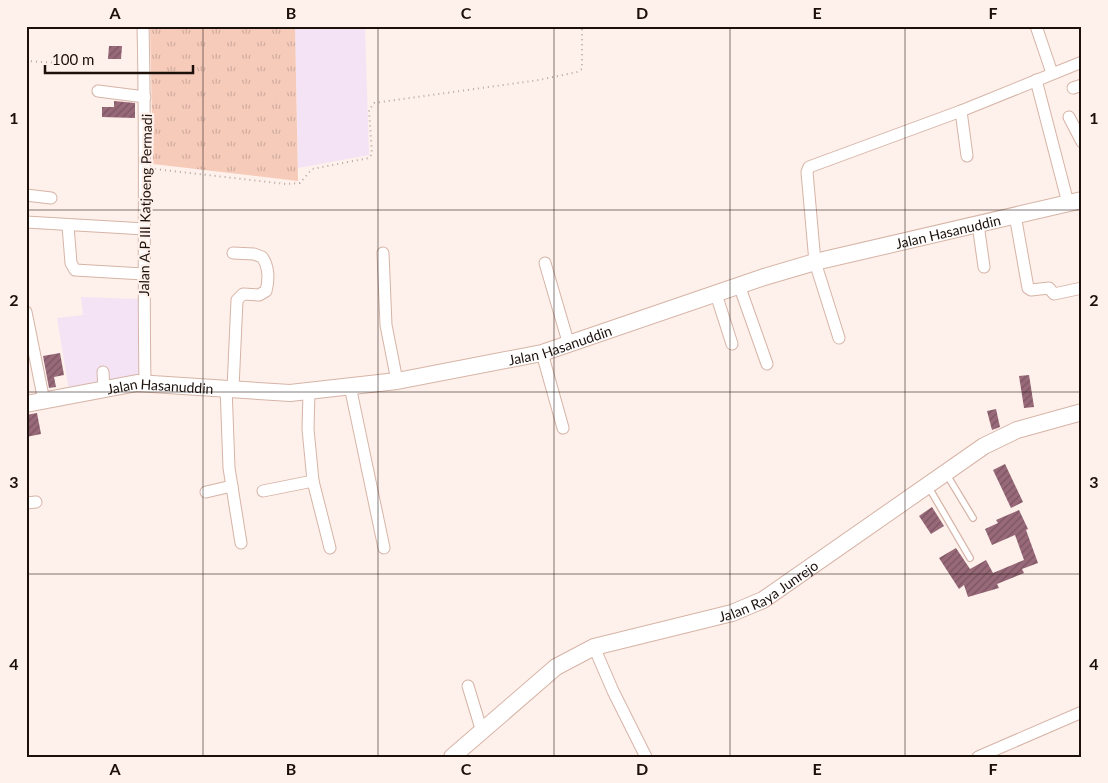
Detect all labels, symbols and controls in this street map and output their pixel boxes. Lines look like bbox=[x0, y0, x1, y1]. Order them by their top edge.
text: A bbox=[108, 3, 121, 22]
text: B bbox=[286, 3, 296, 22]
text: C bbox=[461, 3, 472, 22]
text: D bbox=[636, 3, 648, 22]
text: E bbox=[812, 3, 822, 22]
text: F bbox=[988, 3, 998, 22]
scale bar bbox=[45, 42, 192, 74]
text: 100 m bbox=[52, 50, 94, 68]
text: 1 bbox=[9, 108, 19, 127]
text: 1 bbox=[1089, 108, 1099, 127]
street label: Jalan A.P III Katjoeng Permadi bbox=[135, 114, 155, 296]
street label: Jalan Hasanuddin bbox=[894, 211, 1002, 252]
text: 2 bbox=[9, 290, 19, 309]
text: 2 bbox=[1089, 290, 1099, 309]
street label: Jalan Hasanuddin bbox=[507, 321, 614, 368]
street label: Jalan Hasanuddin bbox=[105, 375, 214, 397]
text: 3 bbox=[9, 472, 19, 491]
text: 3 bbox=[1089, 472, 1099, 491]
street label: Jalan Raya Junrejo bbox=[717, 556, 821, 624]
text: 4 bbox=[9, 654, 19, 673]
text: 4 bbox=[1089, 654, 1099, 673]
text: A bbox=[108, 759, 121, 778]
text: B bbox=[286, 759, 296, 778]
text: C bbox=[461, 759, 472, 778]
text: D bbox=[636, 759, 648, 778]
text: E bbox=[812, 759, 822, 778]
text: F bbox=[988, 759, 998, 778]

